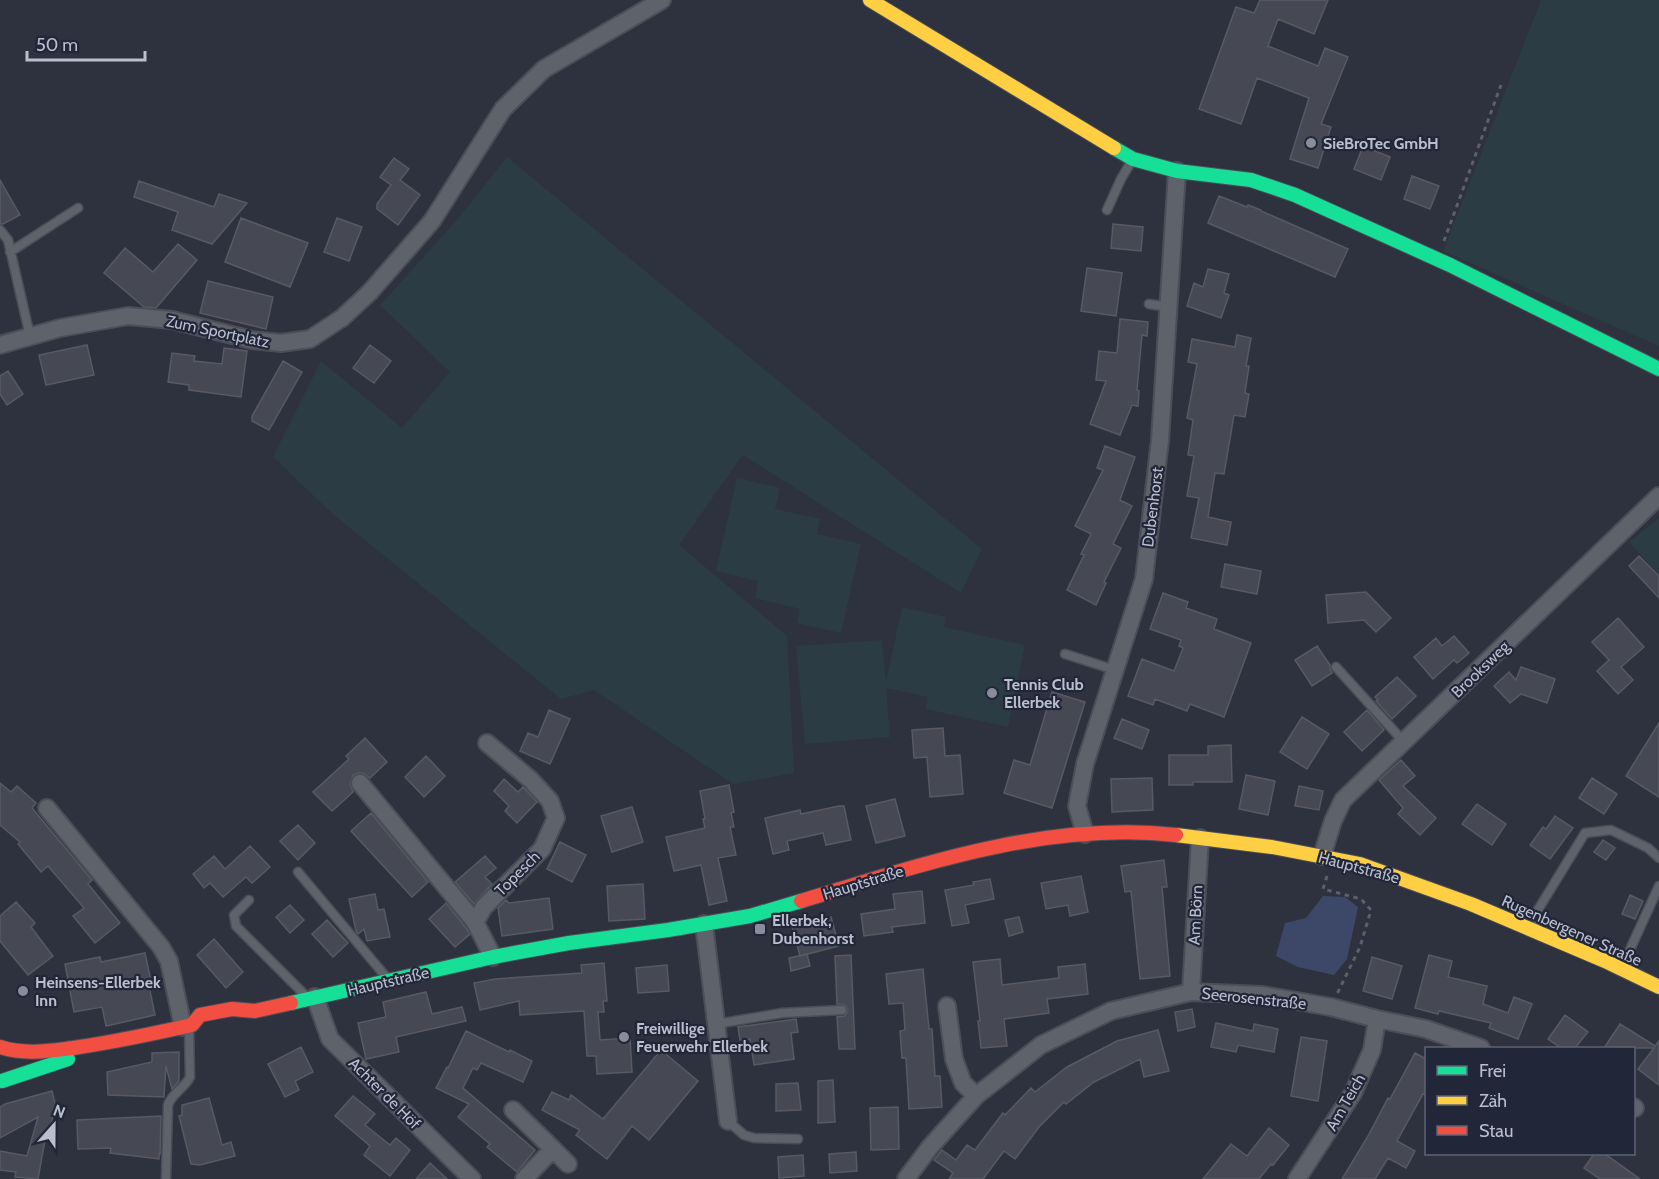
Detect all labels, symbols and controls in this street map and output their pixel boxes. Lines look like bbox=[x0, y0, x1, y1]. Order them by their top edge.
scale bar bbox=[27, 24, 146, 62]
text: 50 m bbox=[36, 34, 78, 56]
place label: SieBroTec GmbH bbox=[1323, 134, 1439, 153]
marker: SieBroTec GmbH bbox=[1304, 136, 1318, 150]
street label: Zum Sportplatz bbox=[165, 311, 272, 352]
street label: Dubenhorst bbox=[1138, 465, 1167, 548]
street label: Brooksweg bbox=[1447, 636, 1514, 702]
place label: Tennis Club Ellerbek bbox=[1004, 675, 1084, 712]
marker: Tennis Club Ellerbek bbox=[985, 686, 999, 700]
street label: Topesch bbox=[491, 847, 544, 900]
street label: Hauptstraße bbox=[1316, 848, 1402, 887]
street label: Hauptstraße bbox=[821, 861, 906, 904]
street label: Am Börn bbox=[1184, 885, 1207, 945]
street label: Rugenbergener Straße bbox=[1499, 891, 1645, 970]
place label: Ellerbek, Dubenhorst bbox=[772, 911, 854, 948]
marker: Ellerbek, Dubenhorst bbox=[753, 922, 767, 936]
street label: Hauptstraße bbox=[345, 963, 431, 1000]
place label: Heinsens-Ellerbek Inn bbox=[35, 973, 161, 1010]
marker: Heinsens-Ellerbek Inn bbox=[16, 984, 30, 998]
street label: Seerosenstraße bbox=[1201, 984, 1307, 1013]
place label: Freiwillige Feuerwehr Ellerbek bbox=[636, 1019, 768, 1056]
marker: Freiwillige Feuerwehr Ellerbek bbox=[617, 1030, 631, 1044]
legend bbox=[1425, 1047, 1635, 1155]
street label: Achter de Höf bbox=[345, 1054, 425, 1134]
text: Frei bbox=[1479, 1060, 1506, 1082]
street label: Am Teich bbox=[1322, 1071, 1369, 1134]
text: Zäh bbox=[1479, 1090, 1507, 1112]
north arrow bbox=[24, 1095, 84, 1155]
text: N bbox=[51, 1101, 68, 1122]
text: Stau bbox=[1479, 1120, 1513, 1142]

